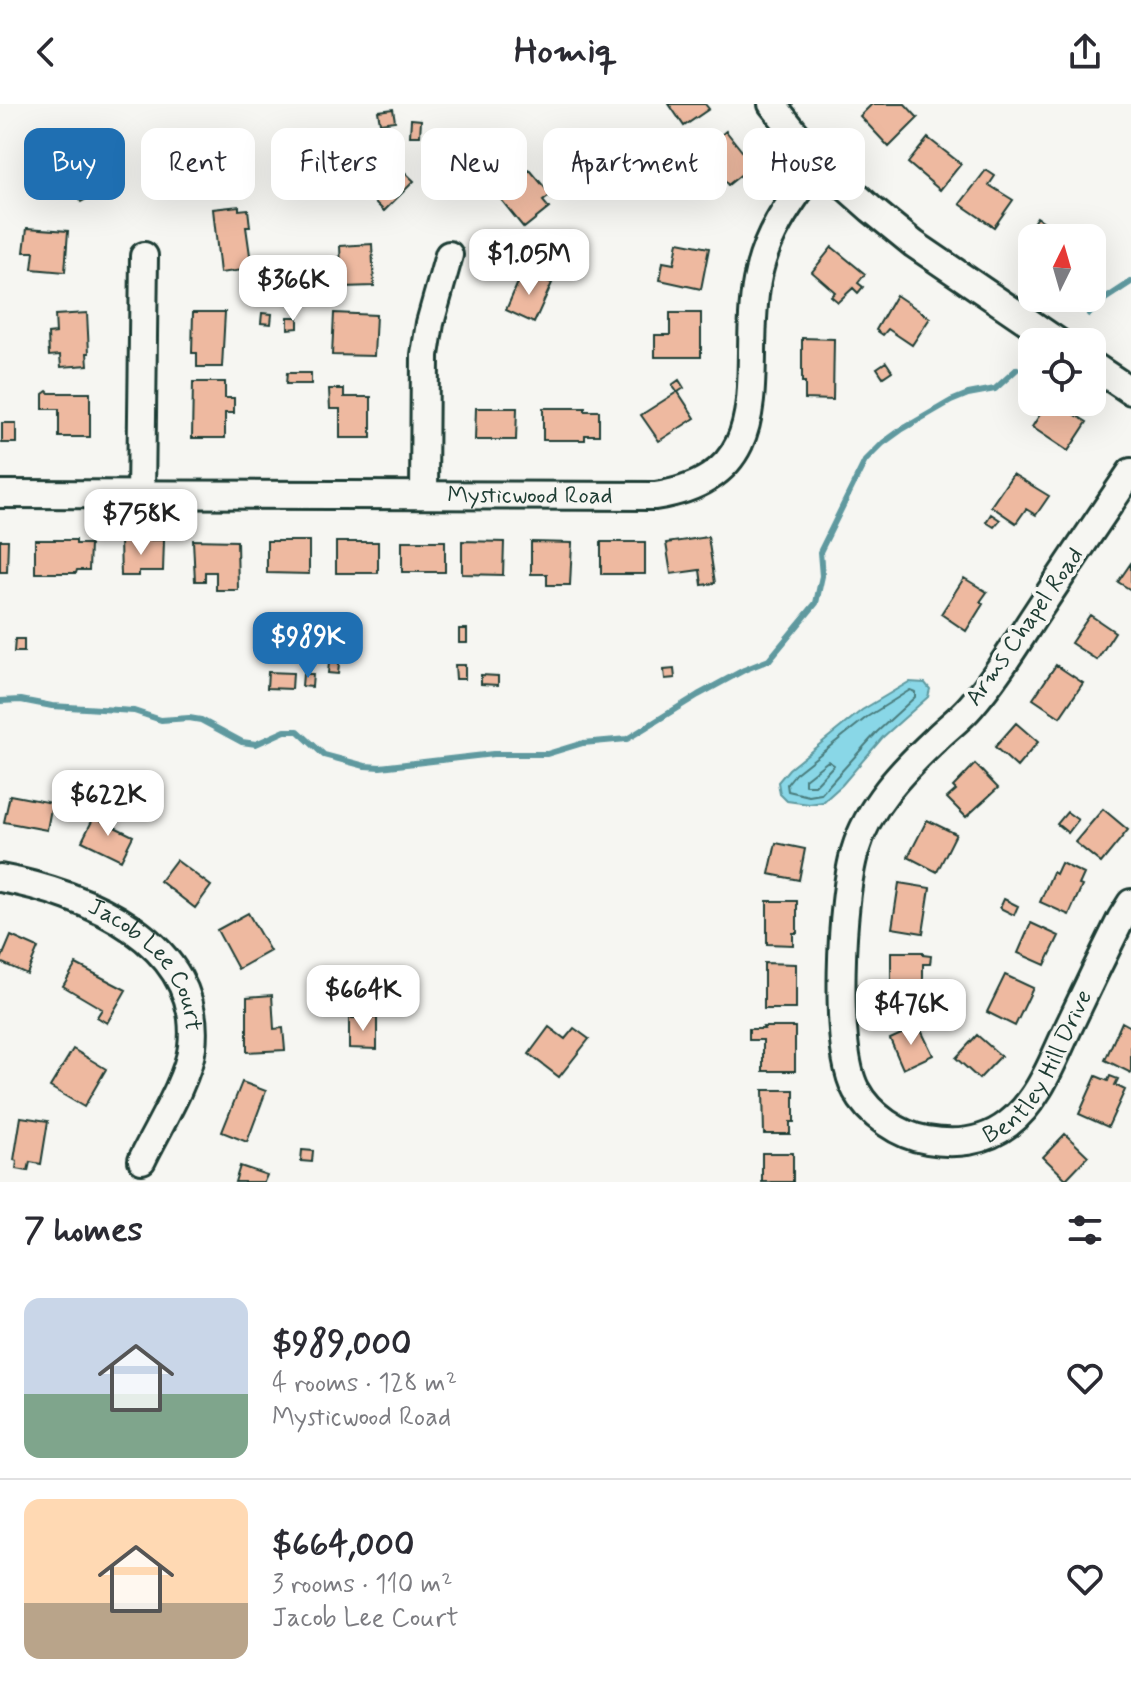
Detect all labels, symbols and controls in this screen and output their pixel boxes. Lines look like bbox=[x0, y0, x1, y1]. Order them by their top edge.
text: Homiq bbox=[514, 29, 617, 76]
icon: back bbox=[24, 30, 68, 74]
icon: share bbox=[1063, 30, 1107, 74]
chip: Buy bbox=[24, 128, 125, 200]
chip: Rent bbox=[141, 128, 255, 200]
chip: Filters bbox=[271, 128, 405, 200]
chip: New bbox=[421, 128, 527, 200]
chip: Apartment bbox=[543, 128, 727, 200]
chip: House bbox=[743, 128, 865, 200]
north arrow bbox=[1018, 224, 1106, 312]
map controls bbox=[1018, 224, 1106, 416]
pin: $1.05M bbox=[464, 229, 594, 297]
text: $1.05M bbox=[487, 238, 571, 272]
pin: $366K bbox=[237, 255, 349, 323]
text: $366K bbox=[257, 264, 329, 298]
button: locate bbox=[1018, 328, 1106, 416]
street label: Mysticwood Road bbox=[447, 480, 613, 511]
pin: $758K bbox=[85, 489, 197, 557]
text: $758K bbox=[102, 498, 180, 532]
street label: Arms Chapel Road bbox=[959, 542, 1091, 712]
pin: $989K bbox=[252, 612, 364, 680]
text: $989K bbox=[271, 621, 345, 655]
pin: $622K bbox=[52, 770, 164, 838]
text: $622K bbox=[70, 779, 146, 813]
street label: Jacob Lee Court bbox=[83, 891, 208, 1032]
pin: $664K bbox=[307, 965, 419, 1033]
text: $664K bbox=[325, 974, 401, 1008]
pin: $476K bbox=[855, 979, 967, 1047]
street label: Bentley Hill Drive bbox=[978, 985, 1099, 1151]
text: $476K bbox=[874, 988, 948, 1022]
text: 7 homes bbox=[24, 1208, 143, 1253]
icon: filters bbox=[1063, 1208, 1107, 1252]
text: $989,000 bbox=[272, 1322, 411, 1367]
icon: home bbox=[88, 1330, 184, 1426]
icon: heart bbox=[1063, 1356, 1107, 1400]
text: 4 rooms · 128 m² bbox=[272, 1367, 457, 1401]
text: Mysticwood Road bbox=[272, 1401, 451, 1435]
text: $664,000 bbox=[272, 1523, 415, 1568]
icon: home bbox=[88, 1531, 184, 1627]
icon: heart bbox=[1063, 1557, 1107, 1601]
text: 3 rooms · 110 m² bbox=[272, 1568, 453, 1602]
text: Jacob Lee Court bbox=[272, 1602, 458, 1636]

